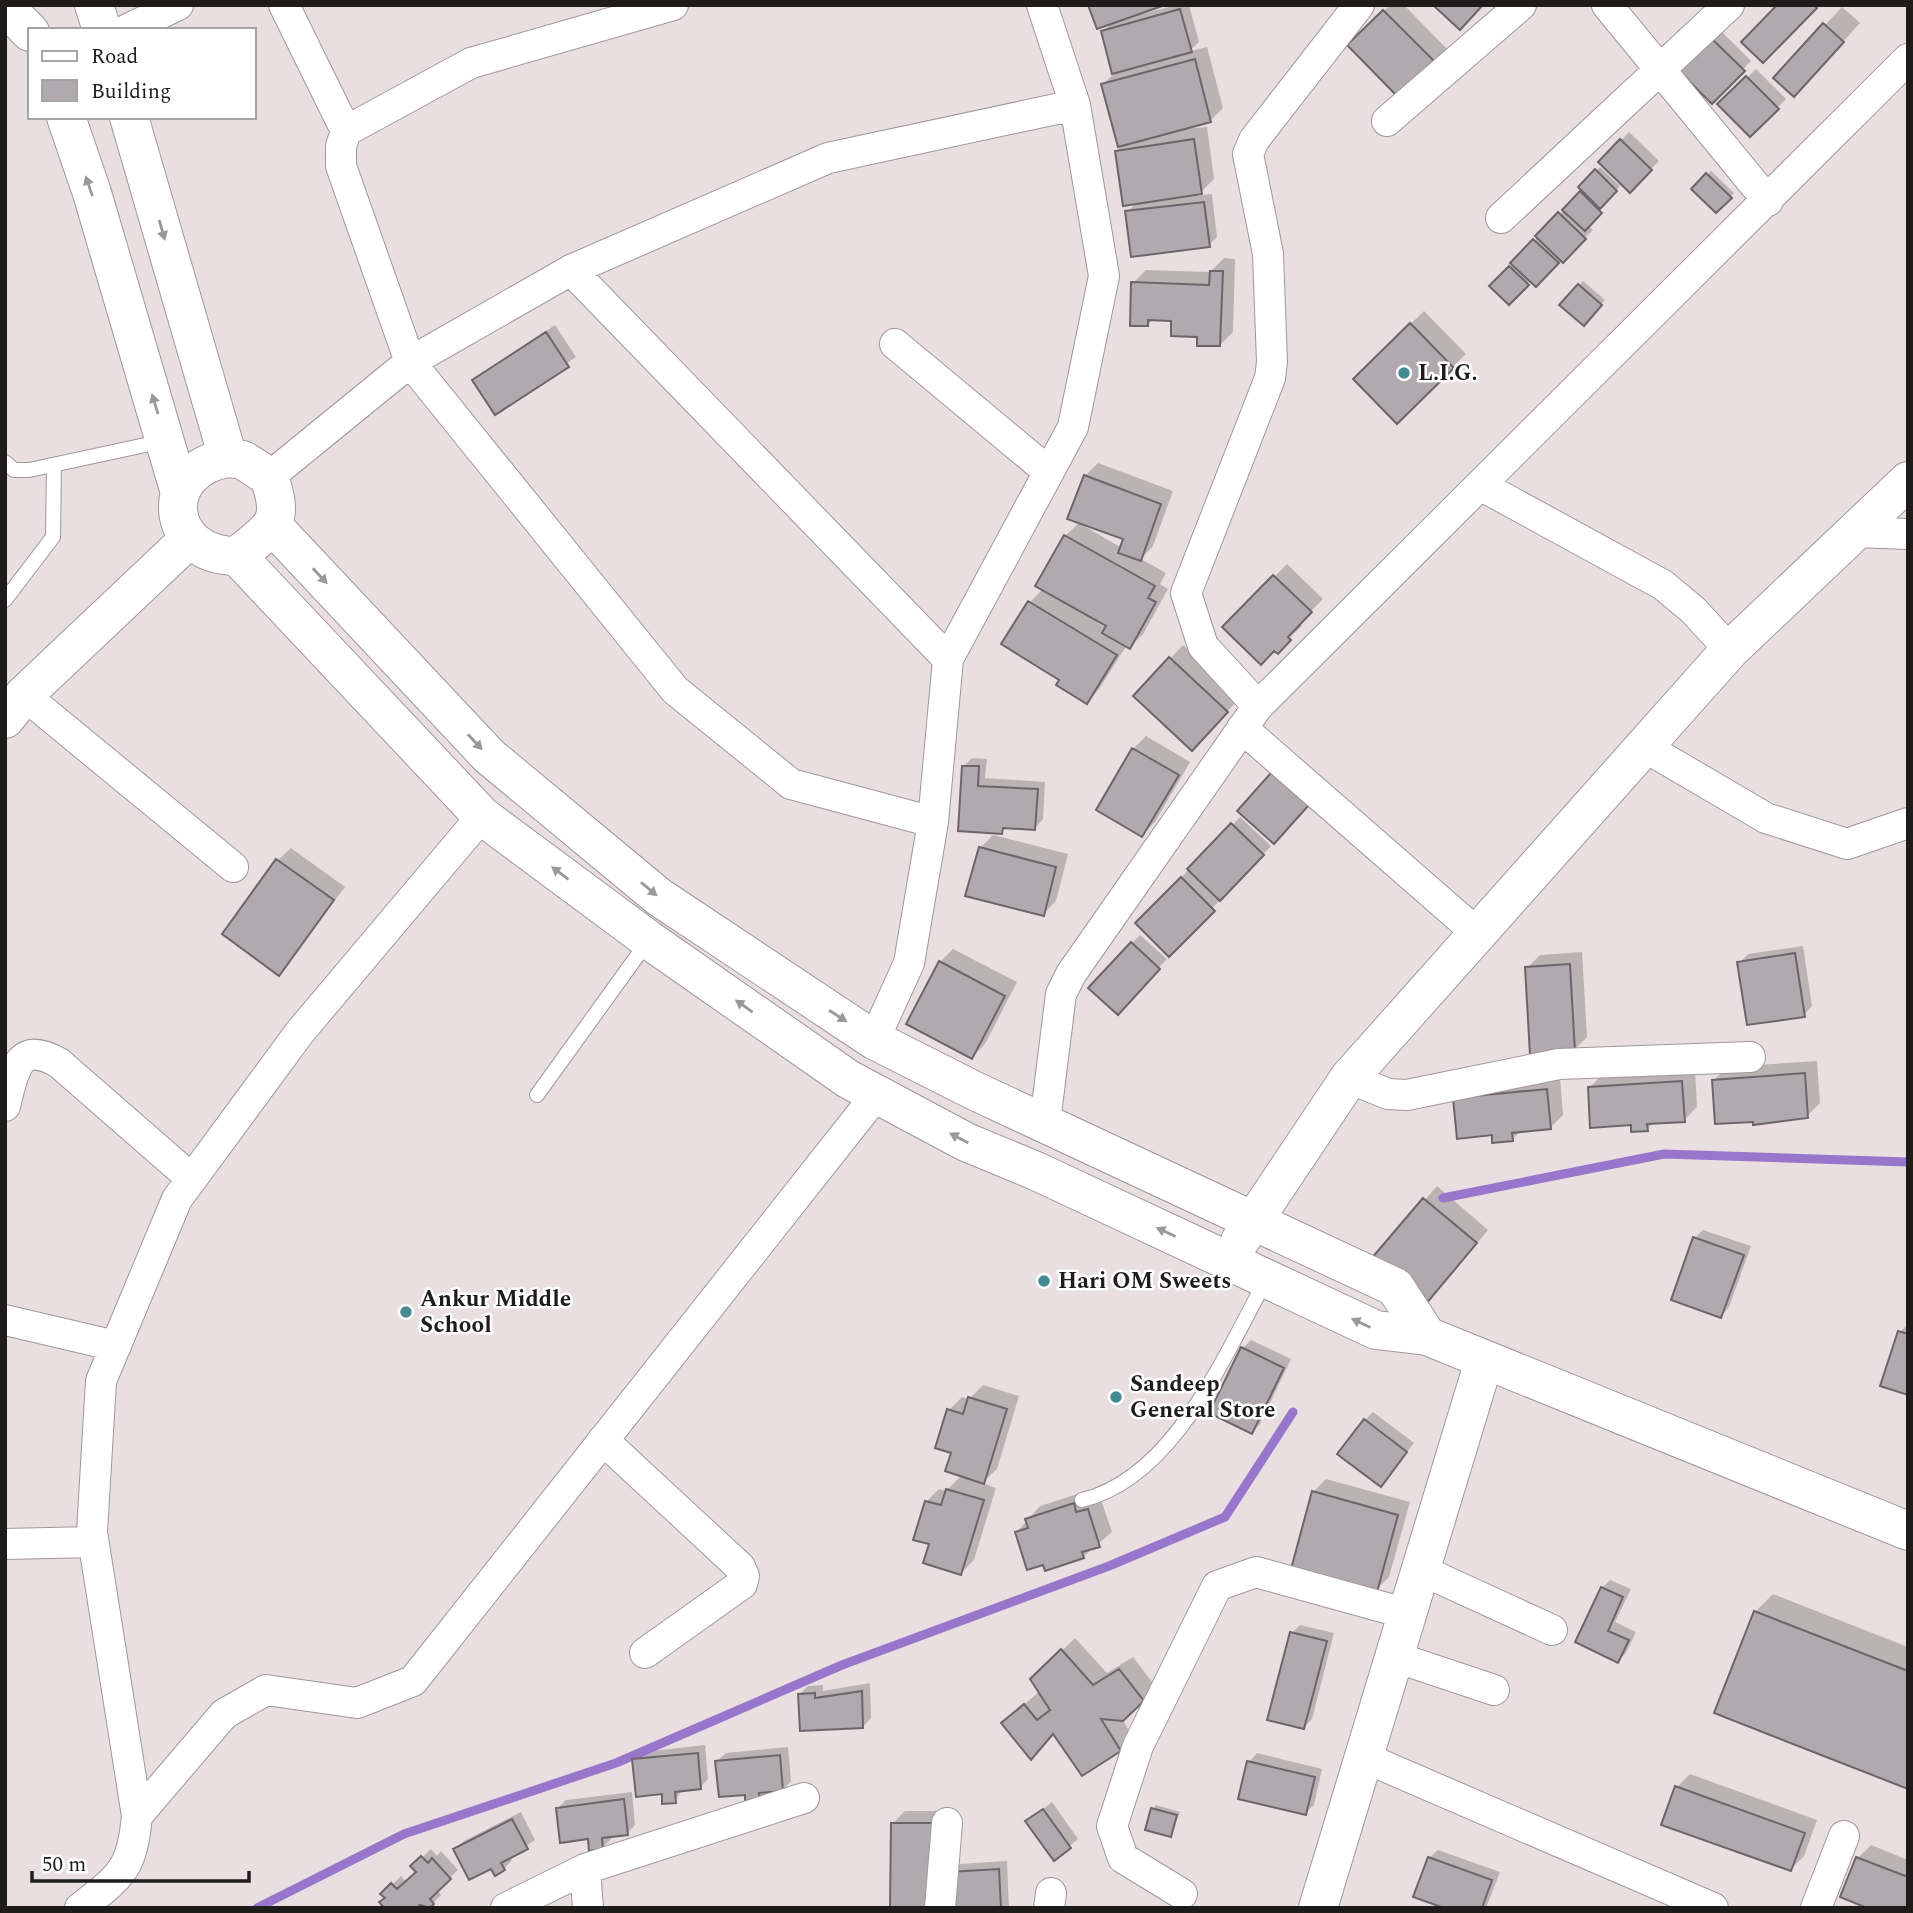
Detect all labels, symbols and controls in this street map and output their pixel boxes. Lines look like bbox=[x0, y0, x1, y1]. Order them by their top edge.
legend bbox=[28, 28, 256, 119]
text: Road bbox=[91, 41, 138, 73]
text: Building bbox=[91, 76, 171, 108]
one-way arrow bbox=[84, 175, 94, 196]
one-way arrow bbox=[157, 219, 167, 240]
place label: L.I.G. bbox=[1418, 356, 1478, 391]
marker: L.I.G. bbox=[1396, 365, 1412, 381]
one-way arrow bbox=[149, 393, 159, 414]
one-way arrow bbox=[312, 567, 328, 585]
one-way arrow bbox=[467, 733, 483, 750]
one-way arrow bbox=[551, 866, 569, 881]
one-way arrow bbox=[640, 881, 657, 896]
one-way arrow bbox=[735, 999, 753, 1013]
one-way arrow bbox=[828, 1009, 847, 1022]
one-way arrow bbox=[948, 1132, 968, 1144]
one-way arrow bbox=[1156, 1226, 1176, 1238]
place label: Hari OM Sweets bbox=[1058, 1264, 1231, 1299]
marker: Hari OM Sweets bbox=[1036, 1273, 1052, 1289]
place label: Ankur Middle School bbox=[420, 1282, 571, 1343]
marker: Ankur Middle School bbox=[398, 1304, 414, 1320]
one-way arrow bbox=[1351, 1317, 1371, 1329]
place label: Sandeep General Store bbox=[1130, 1367, 1275, 1428]
marker: Sandeep General Store bbox=[1108, 1389, 1124, 1405]
scale bar bbox=[32, 1840, 248, 1884]
text: 50 m bbox=[42, 1849, 86, 1881]

